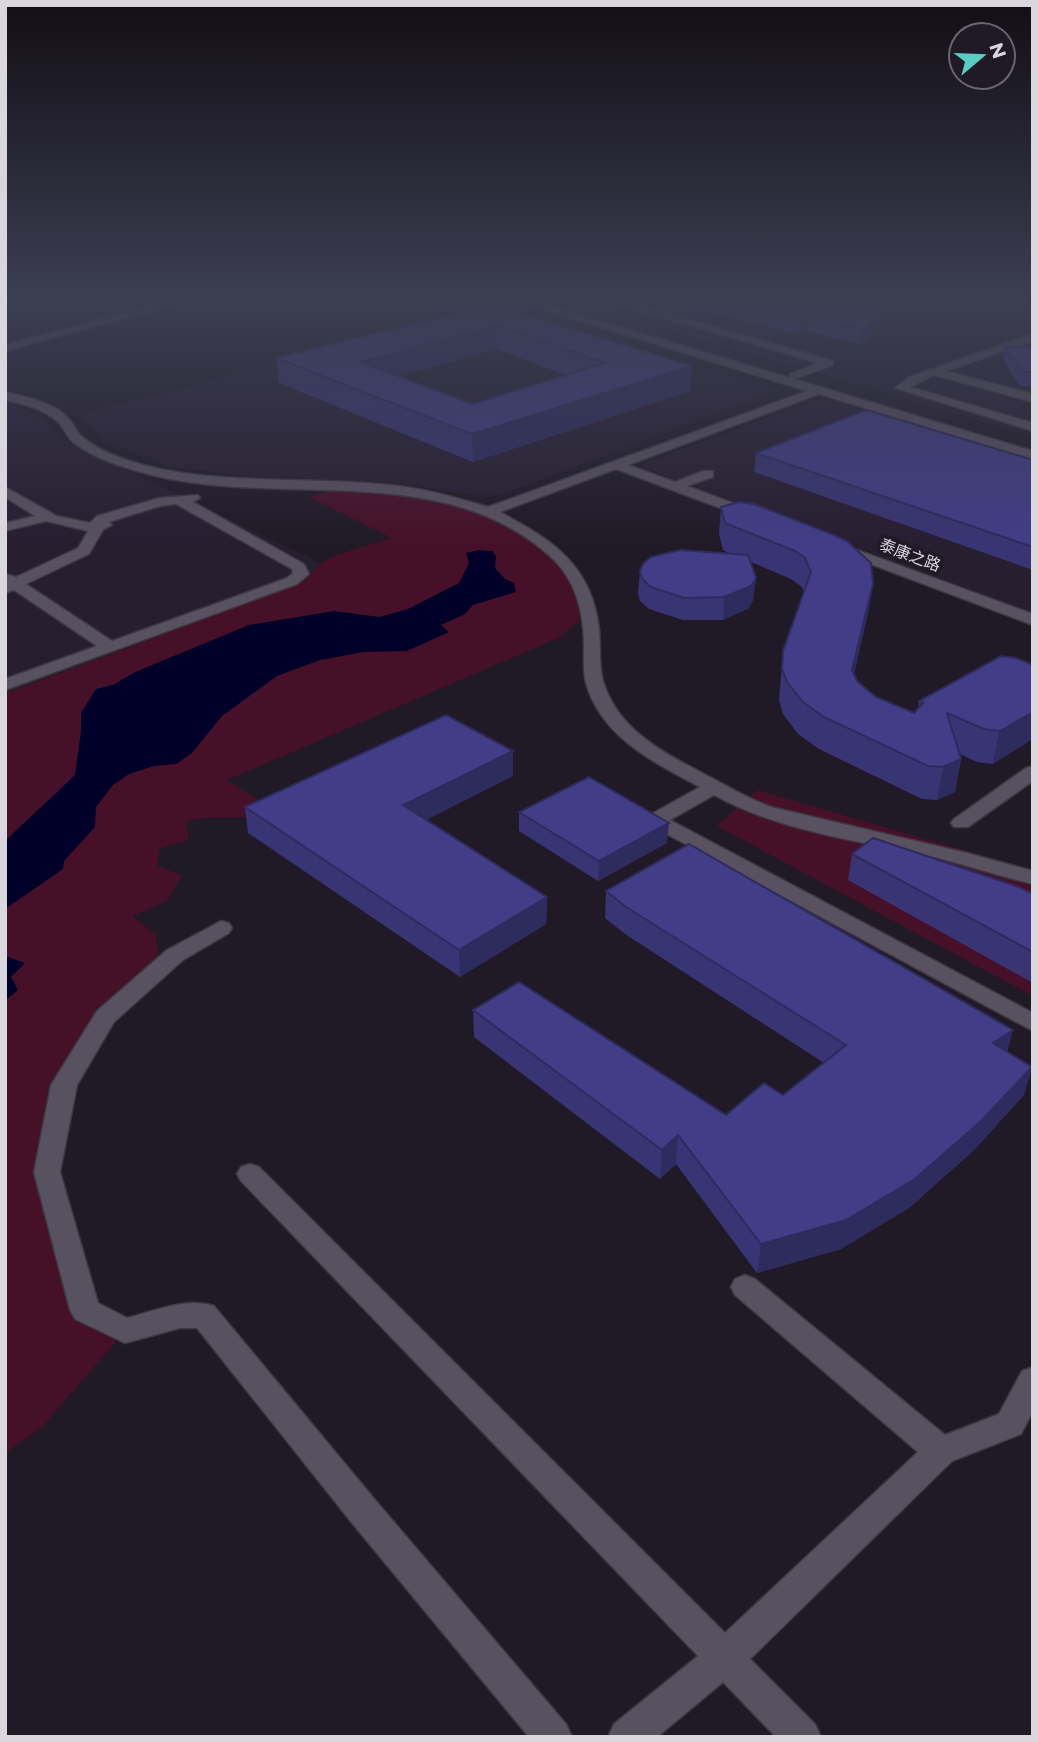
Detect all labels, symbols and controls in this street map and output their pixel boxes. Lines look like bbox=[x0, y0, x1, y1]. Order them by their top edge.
north arrow bbox=[947, 21, 1017, 91]
text: N bbox=[984, 40, 1011, 62]
street label: 泰康之路 bbox=[877, 535, 943, 575]

